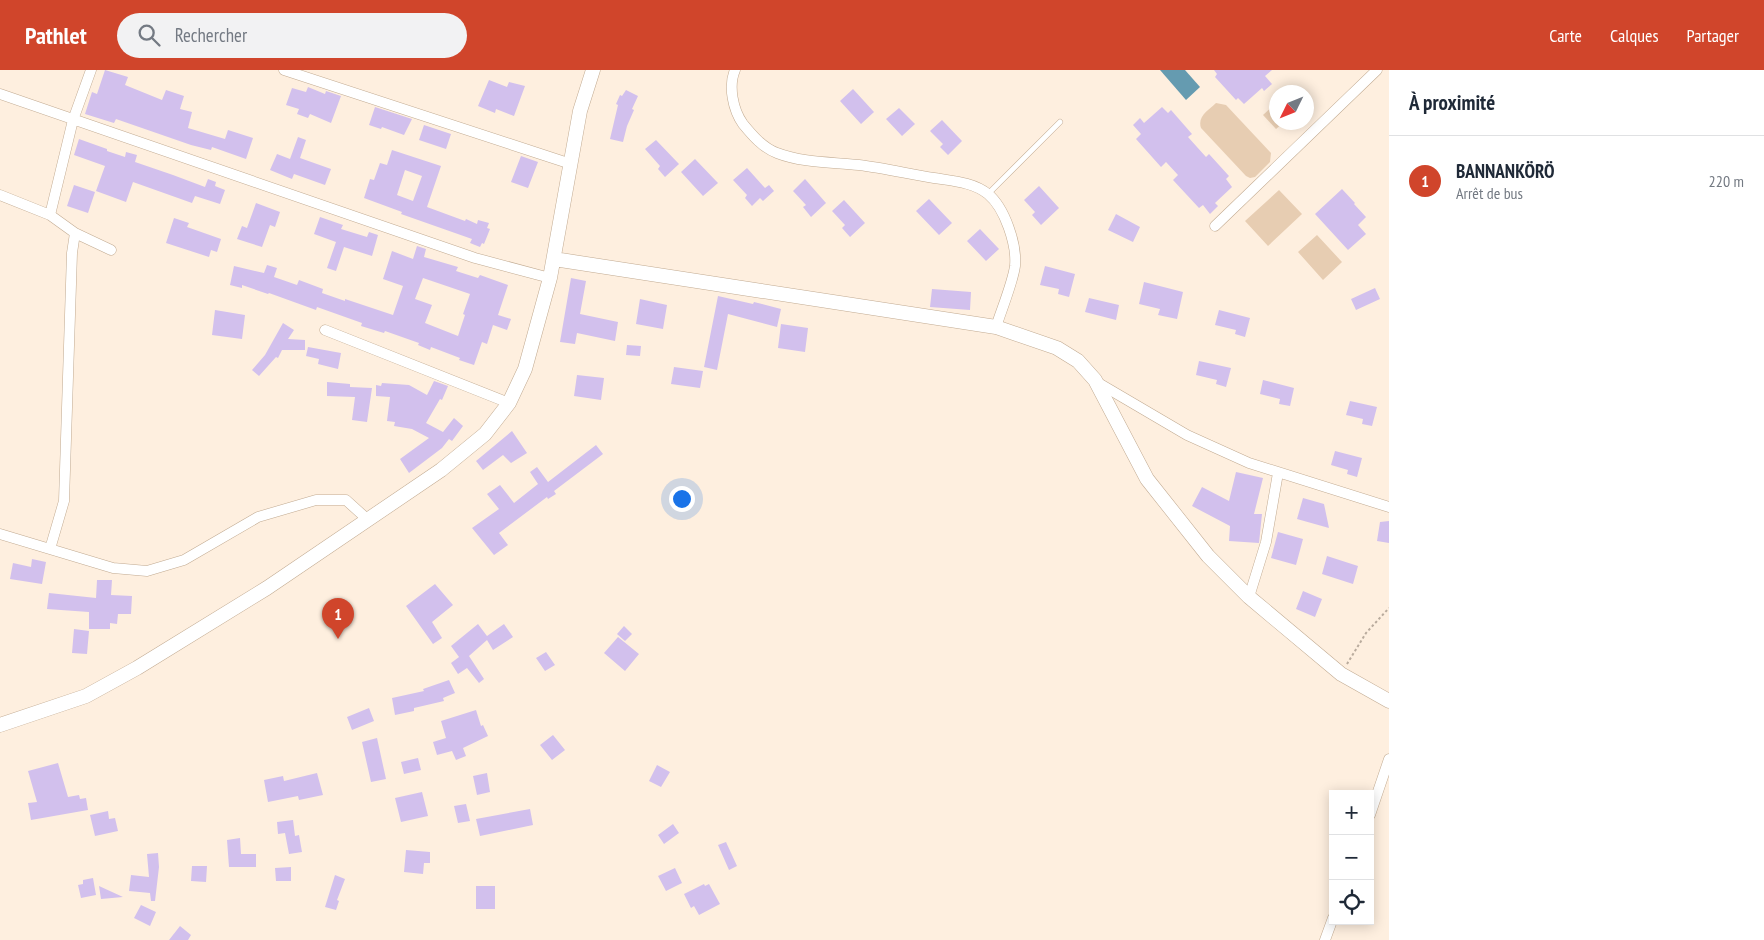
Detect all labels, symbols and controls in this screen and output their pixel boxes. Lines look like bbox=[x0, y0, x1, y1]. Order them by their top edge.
search box bbox=[117, 13, 467, 58]
text: Pathlet bbox=[25, 20, 87, 51]
icon: search bbox=[135, 21, 163, 49]
text: Rechercher bbox=[175, 23, 247, 47]
text: Carte bbox=[1549, 24, 1582, 47]
text: Calques bbox=[1610, 24, 1659, 47]
text: Partager bbox=[1687, 24, 1739, 47]
north arrow bbox=[1269, 85, 1314, 130]
text: À proximité bbox=[1409, 89, 1495, 116]
text: BANNANKÖRÖ bbox=[1456, 159, 1555, 183]
text: 1 bbox=[1421, 171, 1429, 191]
text: 220 m bbox=[1709, 171, 1744, 191]
text: Arrêt de bus bbox=[1456, 183, 1523, 203]
your location bbox=[669, 486, 695, 512]
pin: 1 bbox=[322, 598, 354, 639]
map controls bbox=[1329, 790, 1374, 925]
button: + bbox=[1329, 790, 1374, 835]
button: − bbox=[1329, 835, 1374, 880]
button: locate bbox=[1329, 880, 1374, 925]

